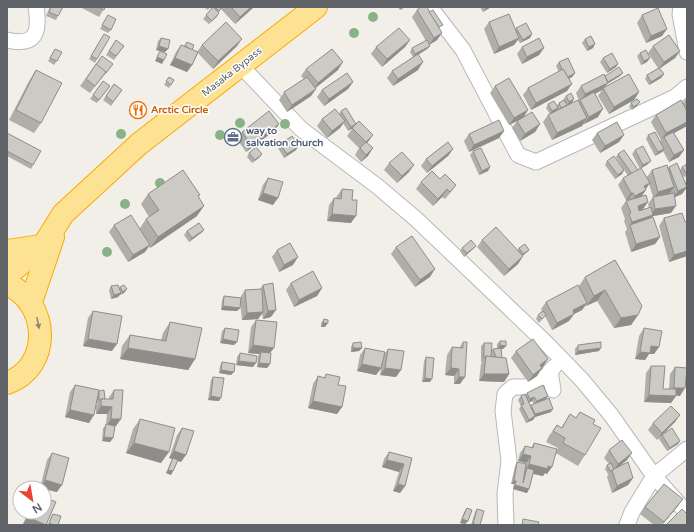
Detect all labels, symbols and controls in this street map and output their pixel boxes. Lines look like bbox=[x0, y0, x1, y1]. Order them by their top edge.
street label: Masaka Bypass bbox=[200, 45, 265, 99]
restaurant icon: Arctic Circle bbox=[128, 100, 148, 120]
place label: Arctic Circle bbox=[151, 104, 209, 116]
place label: way to salvation church bbox=[246, 125, 323, 149]
office icon: way to salvation church bbox=[223, 127, 243, 147]
one-way arrow bbox=[36, 317, 42, 329]
north arrow bbox=[12, 480, 52, 520]
text: N bbox=[30, 500, 44, 516]

